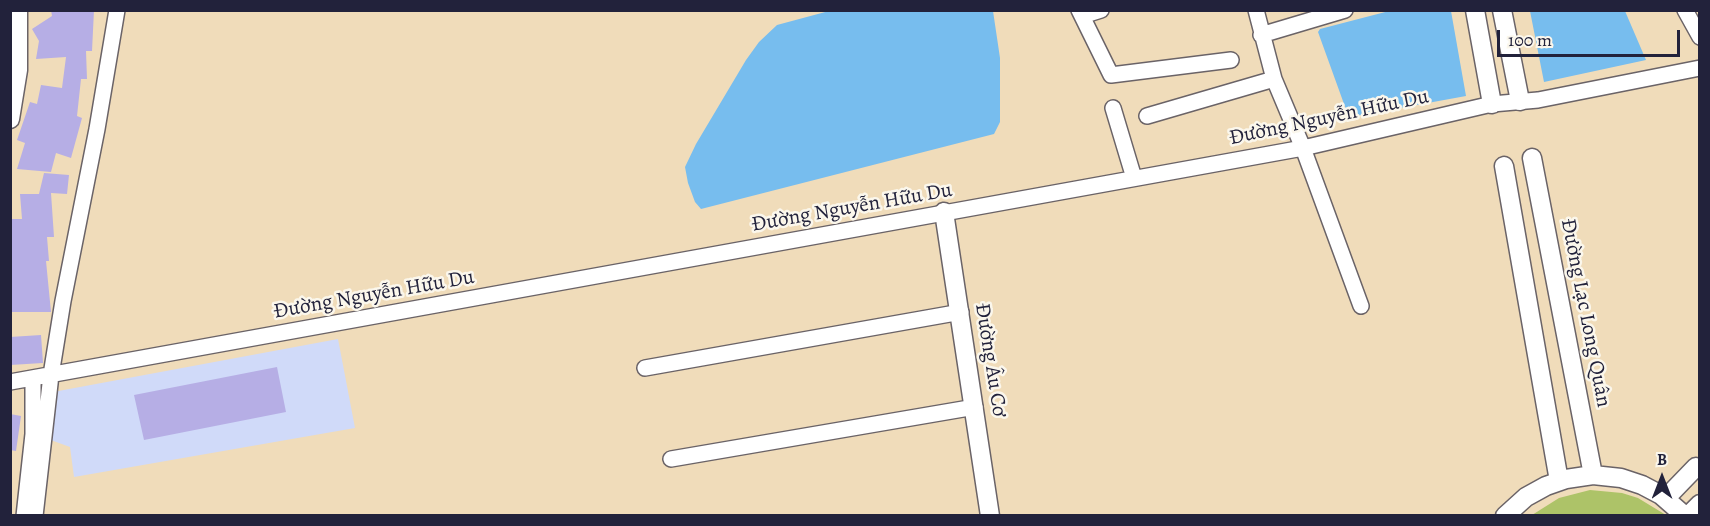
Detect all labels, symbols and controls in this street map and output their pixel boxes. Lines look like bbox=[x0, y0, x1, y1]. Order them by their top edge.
scale bar bbox=[1500, 18, 1683, 56]
text: 100 m bbox=[1508, 28, 1552, 52]
street label: Đường Nguyễn Hữu Du bbox=[1227, 85, 1431, 151]
street label: Đường Nguyễn Hữu Du bbox=[750, 178, 954, 238]
street label: Đường Lạc Long Quân bbox=[1554, 217, 1616, 409]
street label: Đường Nguyễn Hữu Du bbox=[272, 265, 476, 325]
street label: Đường Âu Cơ bbox=[969, 301, 1011, 419]
north arrow bbox=[1632, 448, 1692, 508]
text: B bbox=[1657, 449, 1667, 471]

